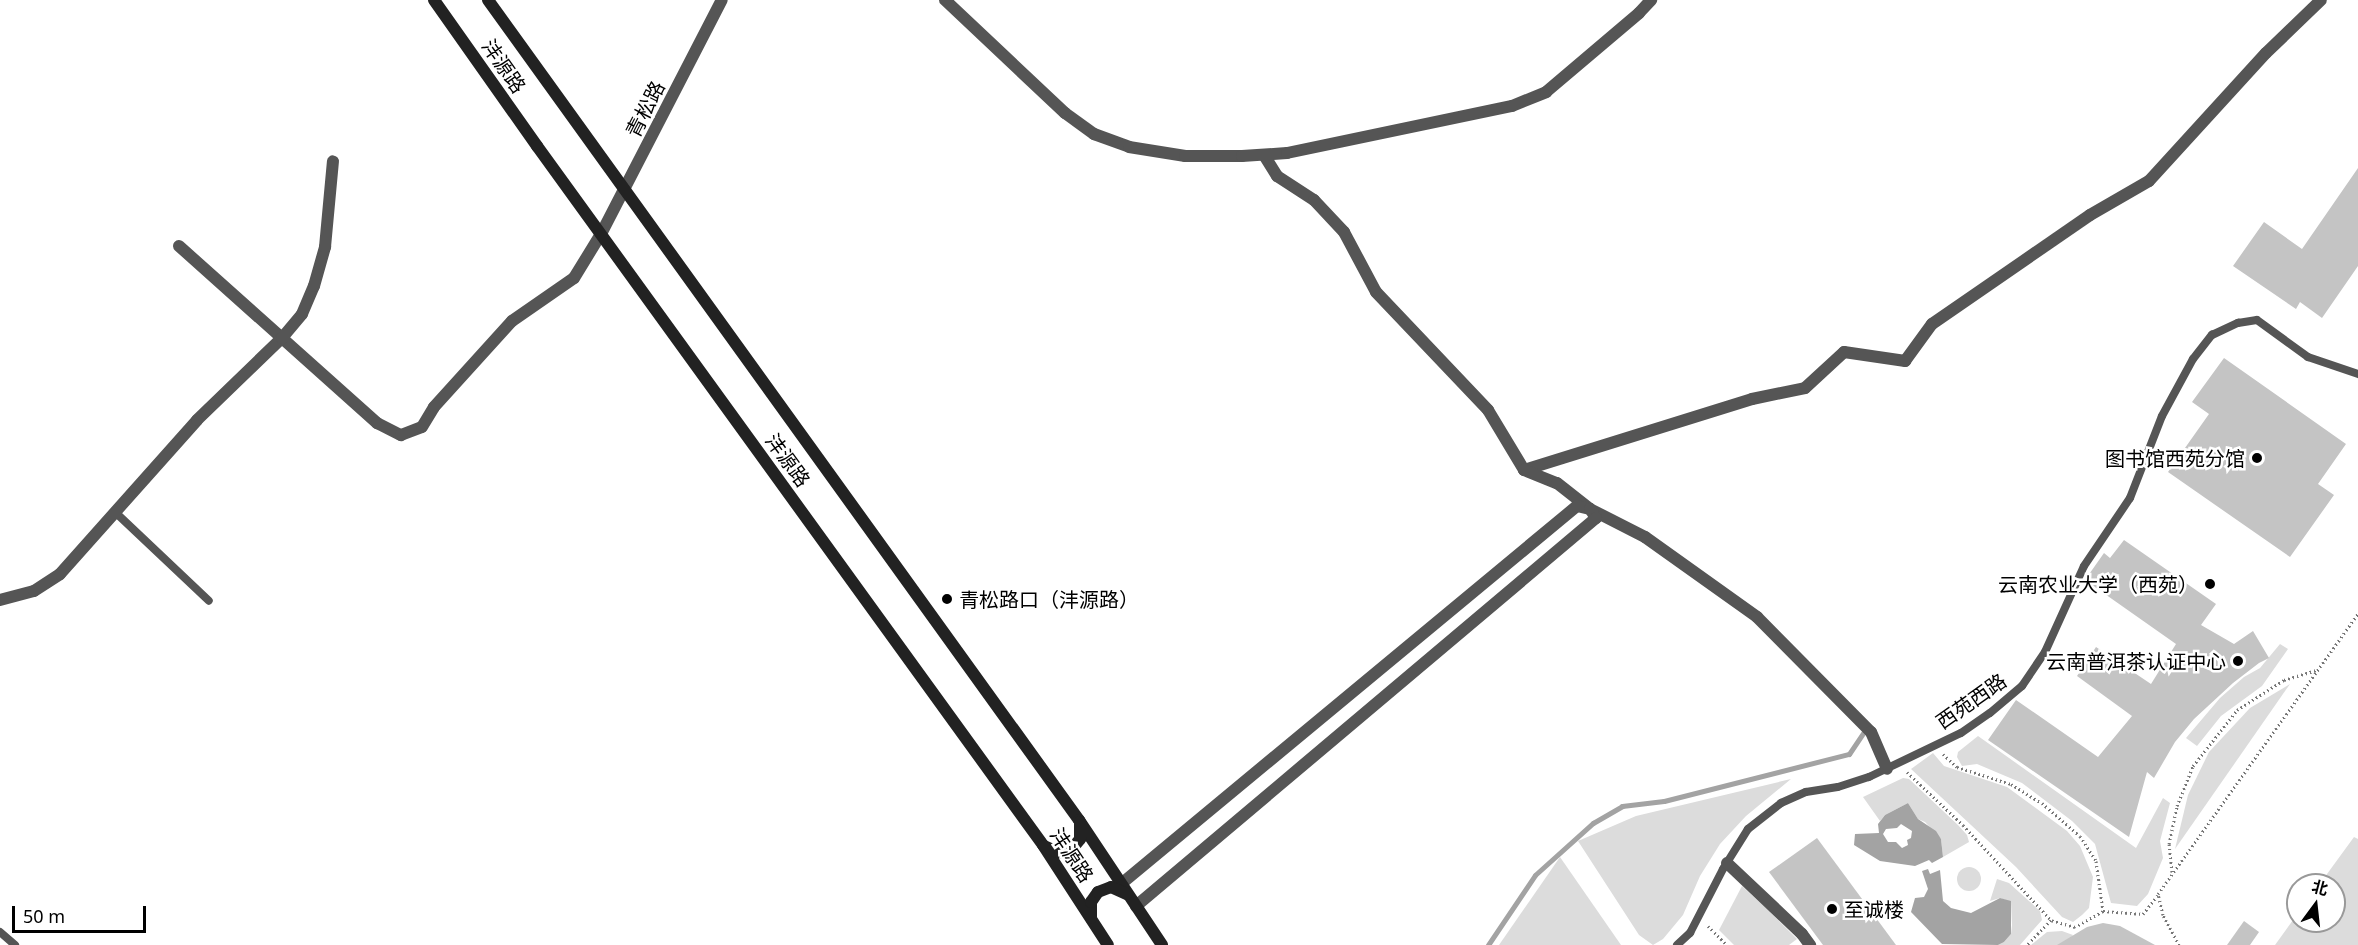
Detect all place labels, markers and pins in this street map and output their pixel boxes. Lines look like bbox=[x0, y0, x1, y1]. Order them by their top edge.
place label: 图书馆西苑分馆 bbox=[2105, 446, 2245, 470]
marker: 图书馆西苑分馆 bbox=[2250, 451, 2264, 465]
place label: 云南农业大学（西苑） bbox=[1998, 572, 2198, 596]
marker: 云南农业大学（西苑） bbox=[2203, 577, 2217, 591]
place label: 青松路口（沣源路） bbox=[959, 587, 1139, 611]
marker: 青松路口（沣源路） bbox=[940, 592, 954, 606]
place label: 云南普洱茶认证中心 bbox=[2046, 649, 2226, 673]
marker: 云南普洱茶认证中心 bbox=[2231, 654, 2245, 668]
place label: 至诚楼 bbox=[1844, 897, 1904, 921]
marker: 至诚楼 bbox=[1825, 902, 1839, 916]

